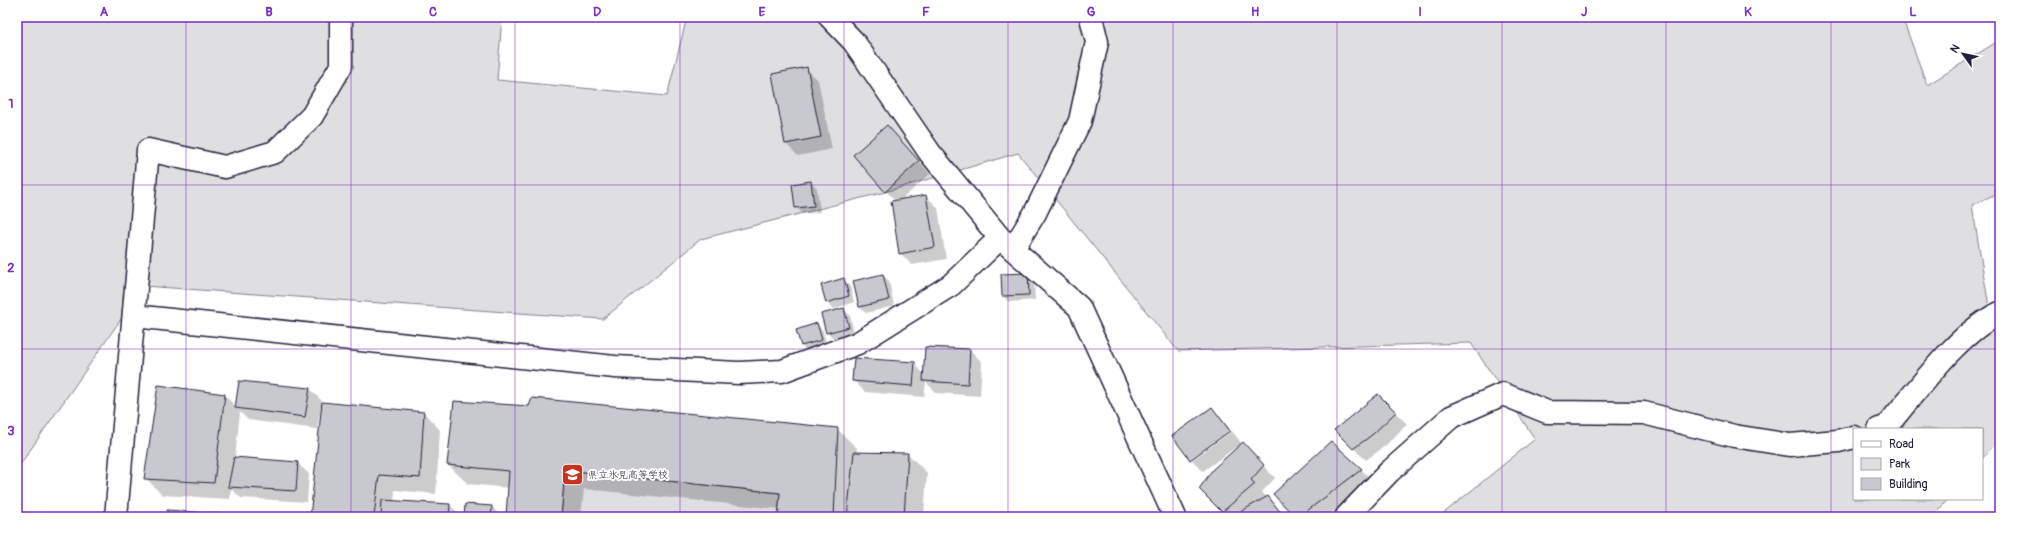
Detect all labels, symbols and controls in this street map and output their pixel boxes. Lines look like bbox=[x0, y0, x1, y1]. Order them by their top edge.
text: A bbox=[100, 4, 109, 20]
text: B bbox=[265, 4, 273, 20]
text: C bbox=[429, 4, 437, 20]
text: D bbox=[593, 4, 601, 20]
text: E bbox=[759, 4, 766, 20]
text: F bbox=[922, 4, 930, 20]
text: G bbox=[1087, 4, 1096, 20]
text: H bbox=[1251, 4, 1259, 20]
text: I bbox=[1418, 4, 1422, 20]
text: J bbox=[1581, 4, 1587, 20]
text: K bbox=[1744, 4, 1752, 20]
text: L bbox=[1909, 4, 1917, 20]
north arrow bbox=[1943, 34, 1983, 74]
text: N bbox=[1948, 42, 1963, 55]
text: 1 bbox=[8, 96, 14, 112]
text: 2 bbox=[7, 260, 15, 276]
text: 3 bbox=[7, 423, 15, 439]
legend bbox=[1853, 428, 1983, 500]
text: Road bbox=[1889, 437, 1914, 452]
text: Park bbox=[1889, 457, 1910, 472]
school or university icon: 県立氷見高等学校 bbox=[560, 461, 586, 487]
place label: 県立氷見高等学校 bbox=[588, 469, 668, 481]
text: Building bbox=[1889, 477, 1928, 492]

